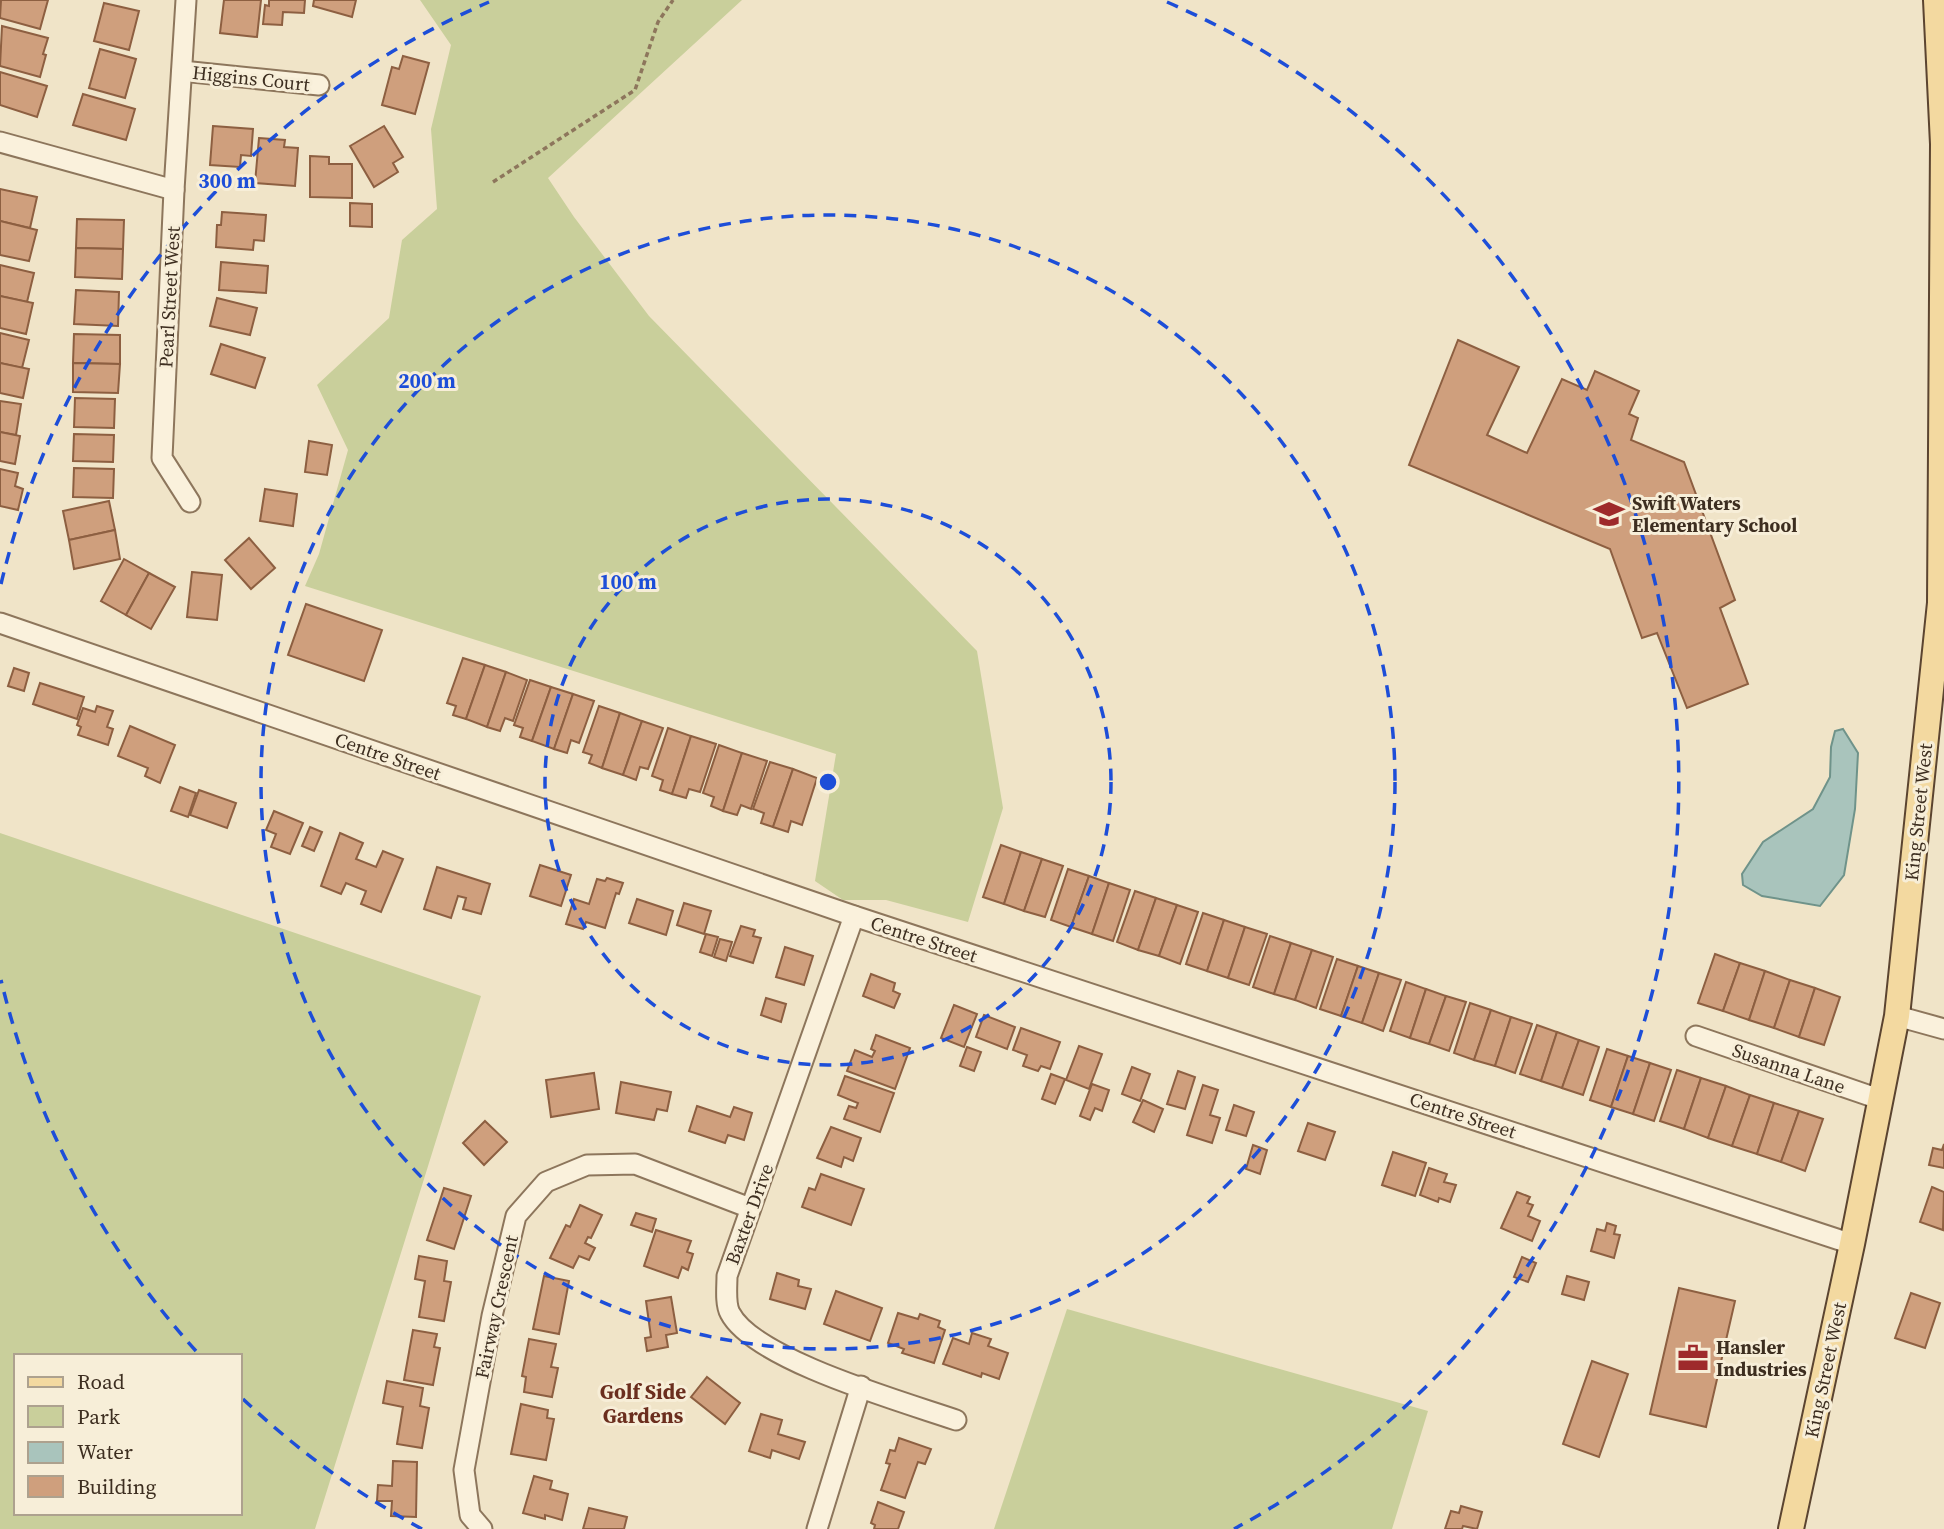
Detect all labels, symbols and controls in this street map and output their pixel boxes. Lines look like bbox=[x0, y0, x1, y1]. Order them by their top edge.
street label: Higgins Court bbox=[191, 59, 312, 97]
text: 300 m bbox=[198, 166, 256, 195]
street label: Pearl Street West bbox=[152, 225, 186, 368]
text: 200 m bbox=[398, 366, 456, 395]
place label: Swift Waters Elementary School bbox=[1632, 490, 1797, 538]
school or university icon: Swift Waters Elementary School bbox=[1592, 497, 1626, 531]
text: 100 m bbox=[599, 567, 657, 596]
street label: Centre Street bbox=[332, 726, 445, 787]
street label: King Street West bbox=[1898, 741, 1938, 882]
centre of rings bbox=[816, 770, 840, 794]
street label: Centre Street bbox=[868, 910, 981, 969]
street label: Susanna Lane bbox=[1729, 1037, 1849, 1099]
street label: Centre Street bbox=[1407, 1086, 1520, 1145]
street label: Baxter Drive bbox=[719, 1160, 779, 1268]
street label: Fairway Crescent bbox=[468, 1232, 524, 1381]
street label: King Street West bbox=[1798, 1299, 1852, 1440]
place label: Hansler Industries bbox=[1716, 1334, 1807, 1382]
office icon: Hansler Industries bbox=[1676, 1341, 1710, 1375]
legend bbox=[14, 1354, 242, 1515]
text: Road bbox=[77, 1367, 125, 1396]
district label: Golf Side Gardens bbox=[600, 1377, 686, 1430]
text: Park bbox=[77, 1402, 121, 1431]
text: Water bbox=[77, 1437, 133, 1466]
text: Building bbox=[77, 1472, 156, 1501]

